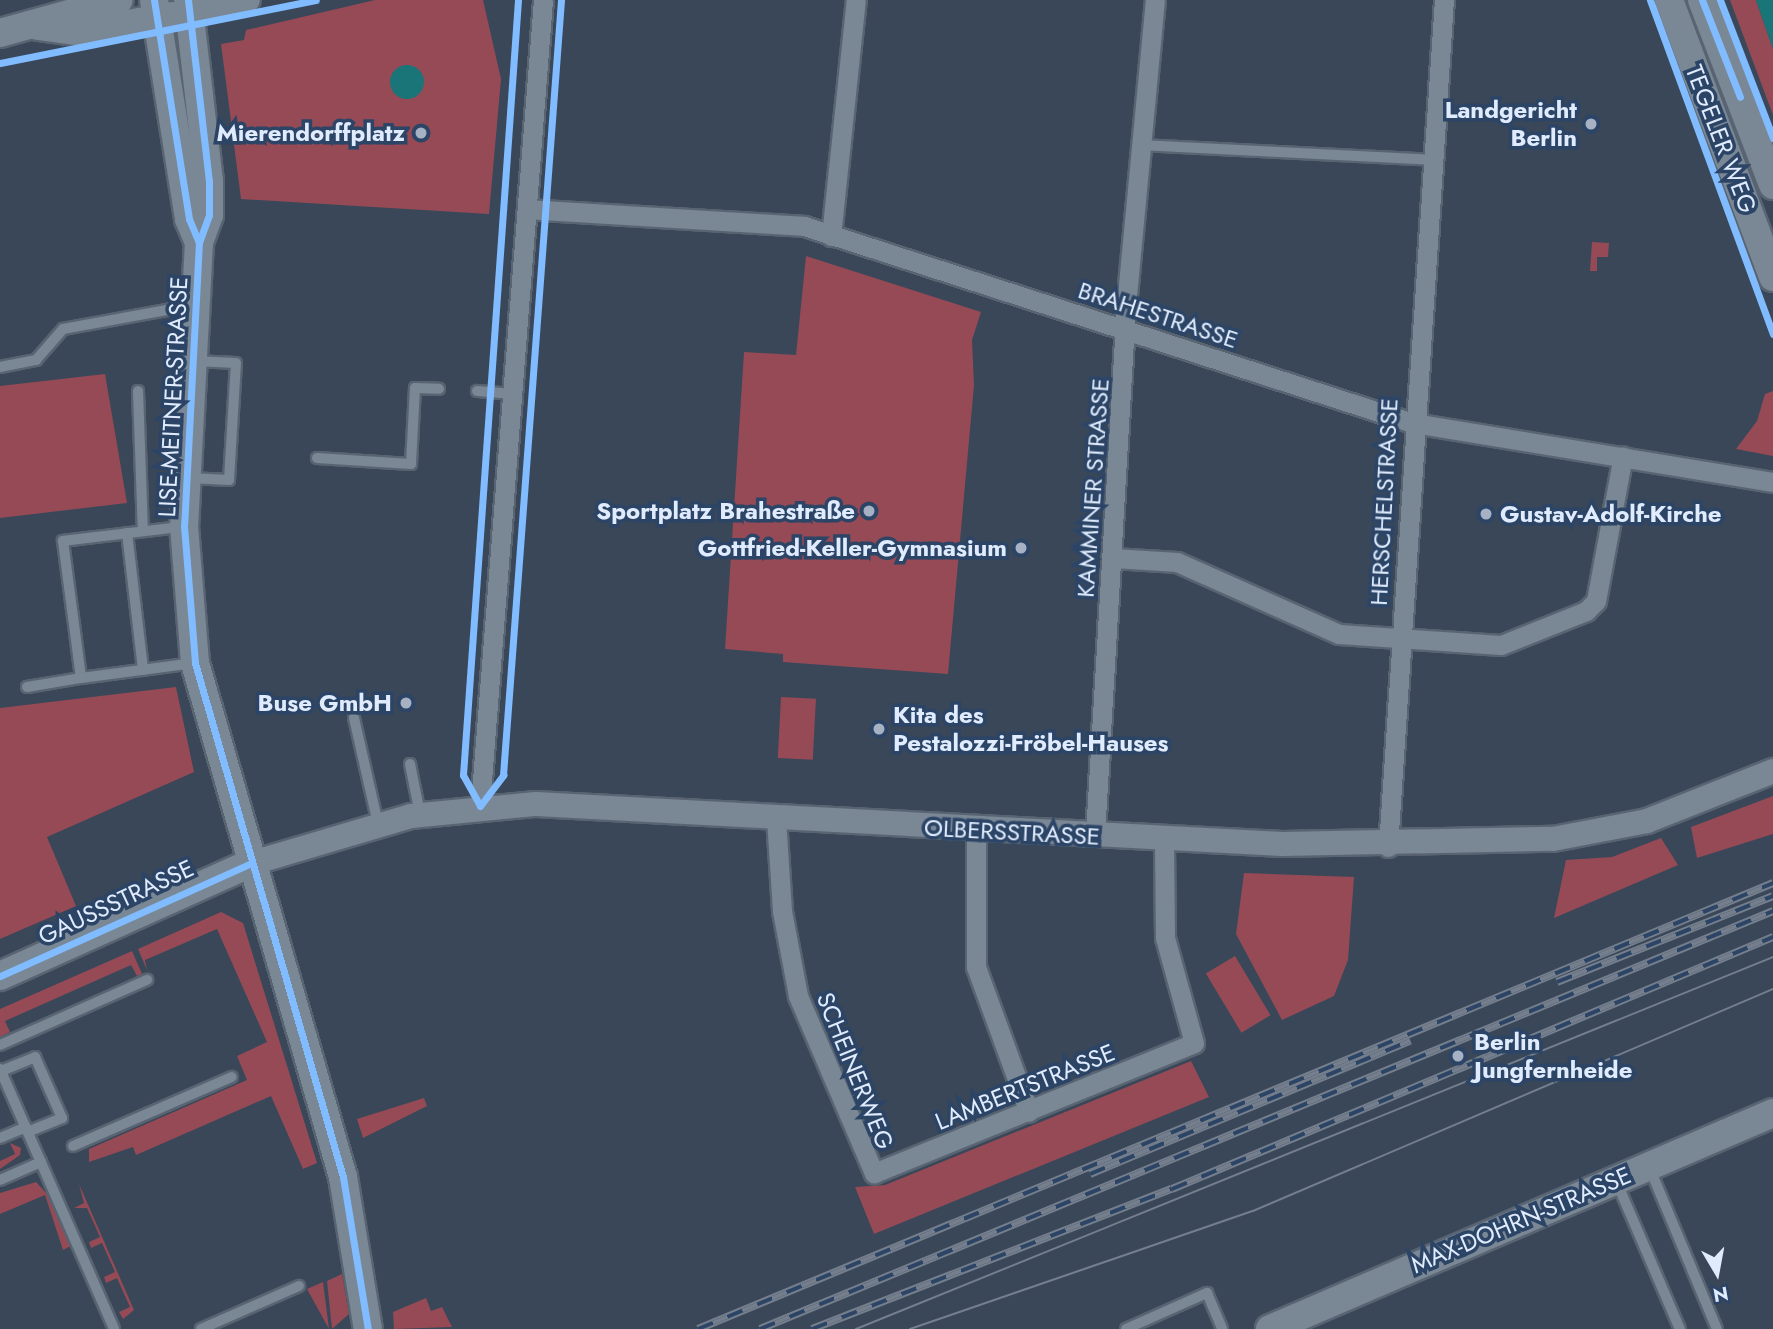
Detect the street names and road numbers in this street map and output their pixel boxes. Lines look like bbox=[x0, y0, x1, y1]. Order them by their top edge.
street label: TEGELER WEG bbox=[1680, 61, 1762, 217]
street label: LISE-MEITNER-STRASSE bbox=[152, 276, 194, 518]
street label: BRAHESTRASSE bbox=[1075, 276, 1241, 354]
street label: KAMMINER STRASSE bbox=[1071, 377, 1115, 599]
street label: HERSCHELSTRASSE bbox=[1364, 398, 1404, 606]
street label: OLBERSSTRASSE bbox=[923, 813, 1101, 851]
street label: GAUSSSTRASSE bbox=[34, 853, 198, 951]
street label: SCHEINERWEG bbox=[810, 988, 900, 1154]
street label: LAMBERTSTRASSE bbox=[931, 1038, 1119, 1136]
street label: MAX-DOHRN-STRASSE bbox=[1407, 1161, 1635, 1279]

